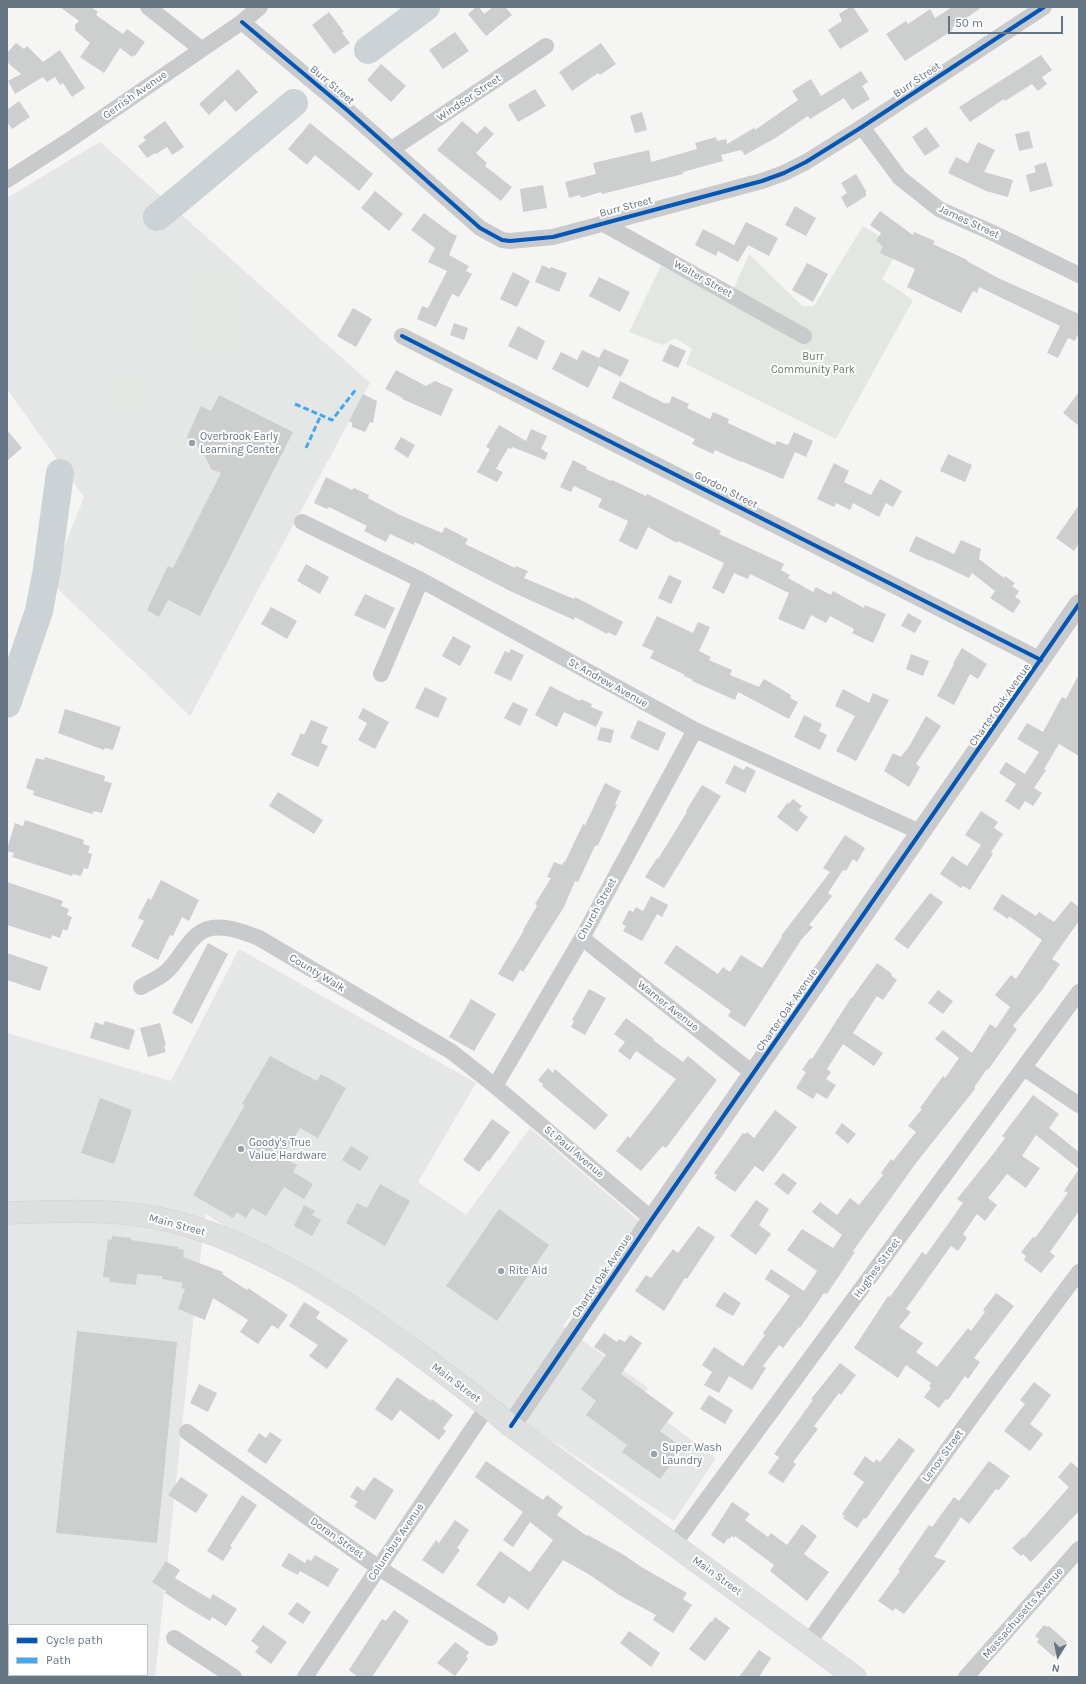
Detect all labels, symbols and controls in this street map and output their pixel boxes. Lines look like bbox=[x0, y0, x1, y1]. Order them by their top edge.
scale bar bbox=[950, 8, 1065, 34]
text: 50 m bbox=[955, 16, 983, 30]
street label: Burr Street bbox=[891, 59, 943, 101]
street label: Burr Street bbox=[307, 63, 357, 107]
street label: Gerrish Avenue bbox=[100, 68, 170, 122]
street label: Windsor Street bbox=[434, 72, 504, 124]
street label: Burr Street bbox=[598, 194, 654, 220]
street label: James Street bbox=[937, 202, 1001, 242]
street label: Walter Street bbox=[671, 257, 735, 301]
park label: Burr Community Park bbox=[771, 350, 855, 376]
place label: Overbrook Early Learning Center bbox=[200, 430, 279, 456]
marker: Overbrook Early Learning Center bbox=[187, 438, 197, 448]
street label: Gordon Street bbox=[692, 468, 760, 512]
street label: St Andrew Avenue bbox=[566, 656, 650, 710]
street label: Charter Oak Avenue bbox=[967, 661, 1033, 749]
street label: Church Street bbox=[574, 876, 620, 942]
street label: County Walk bbox=[287, 951, 347, 995]
street label: Charter Oak Avenue bbox=[754, 966, 820, 1054]
street label: Warner Avenue bbox=[635, 978, 701, 1034]
street label: St Paul Avenue bbox=[541, 1123, 607, 1181]
place label: Goody's True Value Hardware bbox=[249, 1136, 326, 1162]
marker: Goody's True Value Hardware bbox=[236, 1144, 246, 1154]
street label: Main Street bbox=[147, 1211, 207, 1239]
street label: Charter Oak Avenue bbox=[569, 1232, 635, 1320]
street label: Hughes Street bbox=[851, 1235, 903, 1301]
place label: Rite Aid bbox=[509, 1264, 548, 1278]
marker: Rite Aid bbox=[496, 1266, 506, 1276]
street label: Main Street bbox=[429, 1360, 483, 1406]
street label: Lenox Street bbox=[919, 1427, 967, 1485]
place label: Super Wash Laundry bbox=[662, 1441, 722, 1467]
marker: Super Wash Laundry bbox=[649, 1449, 659, 1459]
street label: Columbus Avenue bbox=[365, 1501, 427, 1583]
street label: Doran Street bbox=[308, 1515, 366, 1561]
street label: Main Street bbox=[690, 1554, 744, 1598]
street label: Massachusetts Avenue bbox=[980, 1565, 1066, 1661]
legend bbox=[8, 1624, 148, 1676]
text: Cycle path bbox=[46, 1633, 103, 1647]
north arrow bbox=[1038, 1636, 1078, 1676]
text: Path bbox=[46, 1653, 71, 1667]
text: N bbox=[1051, 1661, 1061, 1675]

